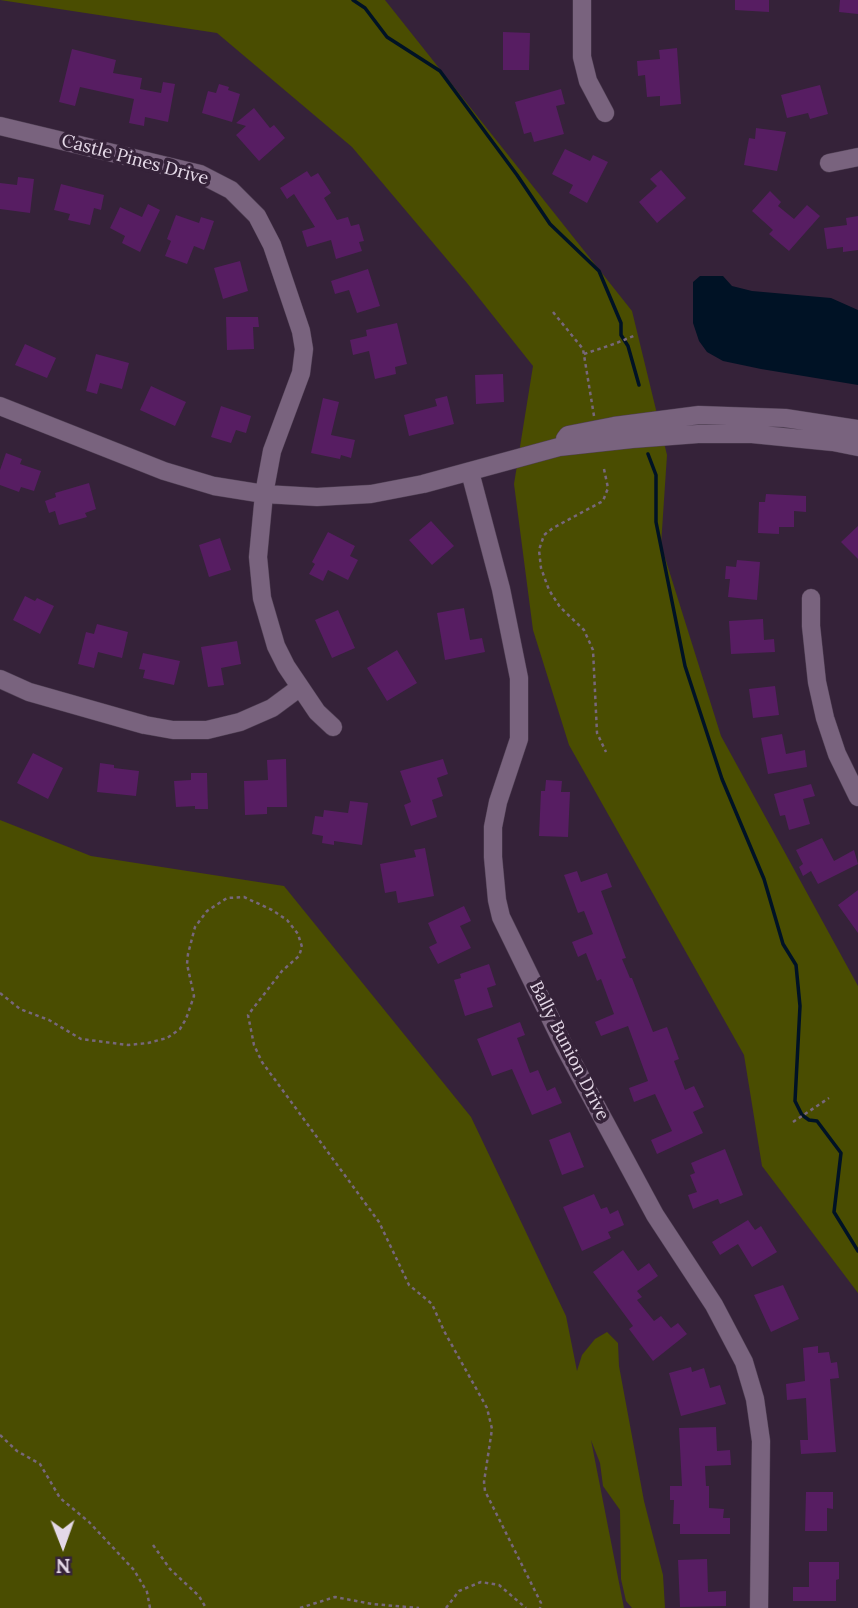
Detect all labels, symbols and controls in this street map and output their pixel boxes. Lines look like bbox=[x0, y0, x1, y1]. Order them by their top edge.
street label: Castle Pines Drive bbox=[59, 130, 211, 190]
street label: Bally Bunion Drive bbox=[525, 978, 613, 1124]
north arrow bbox=[28, 1510, 98, 1580]
text: N bbox=[56, 1554, 71, 1578]

